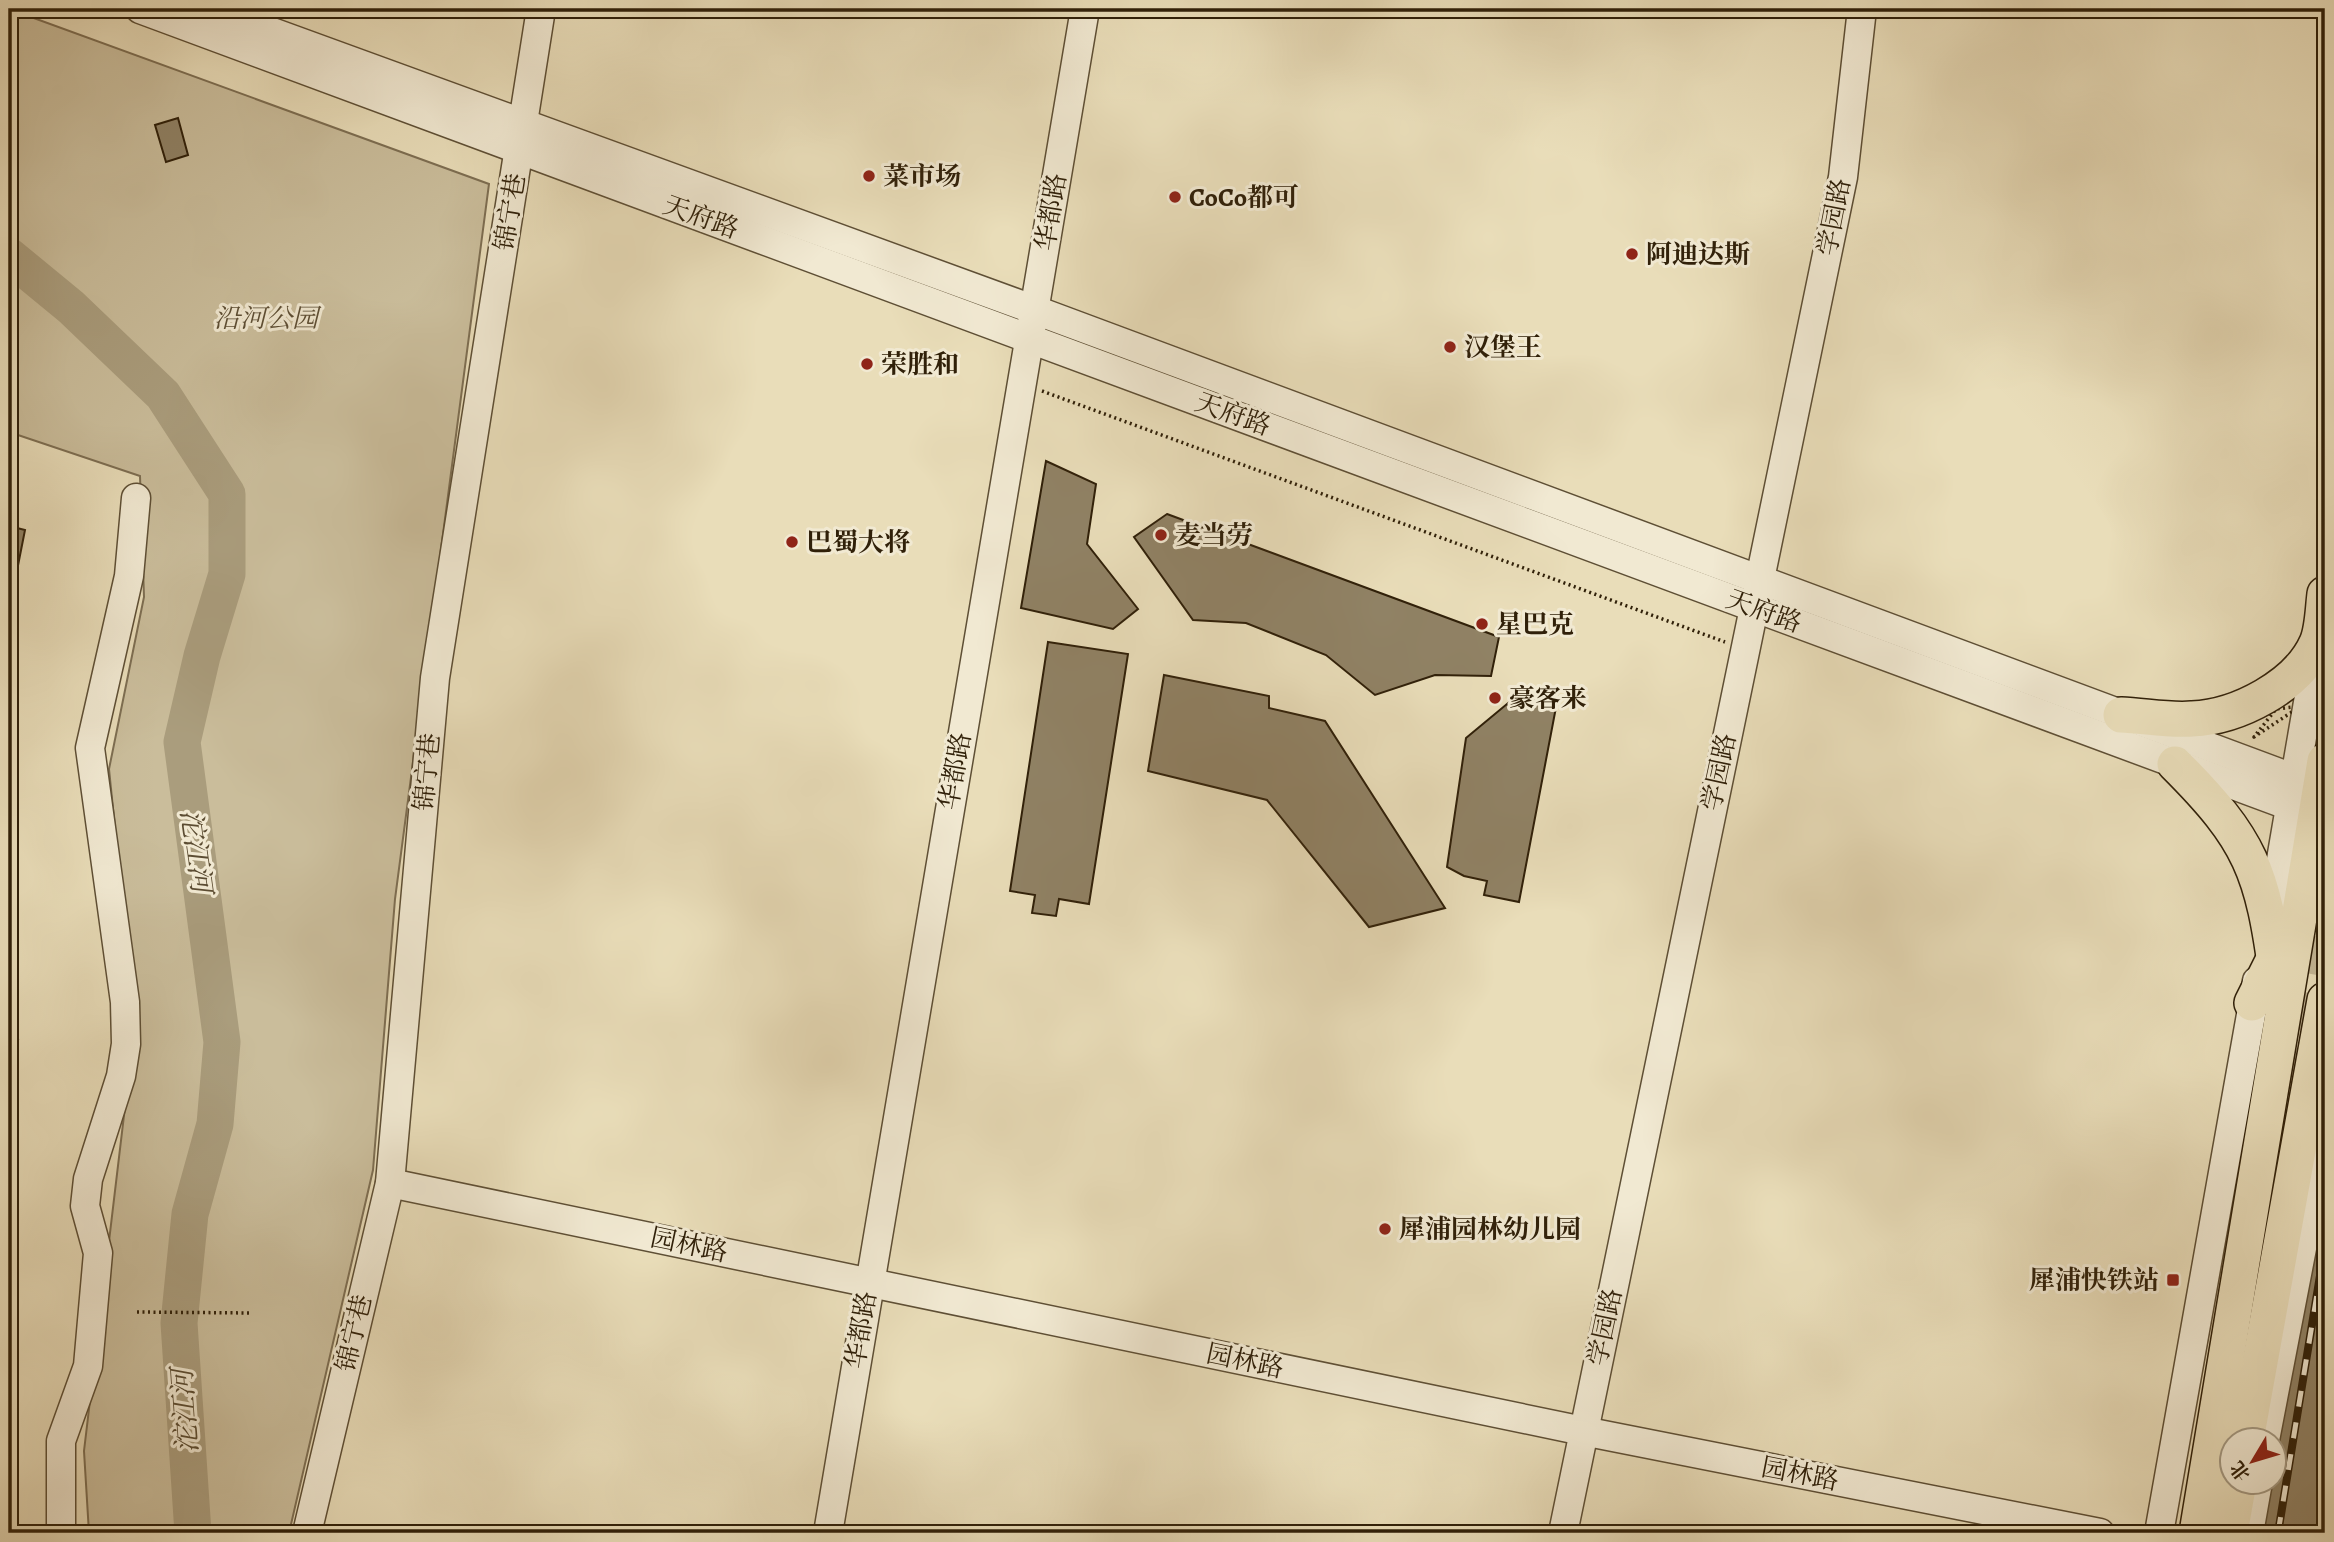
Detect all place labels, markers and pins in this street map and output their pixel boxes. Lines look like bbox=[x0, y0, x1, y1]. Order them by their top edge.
place label: 菜市场 bbox=[883, 159, 961, 194]
marker: 菜市场 bbox=[861, 168, 877, 184]
place label: CoCo都可 bbox=[1189, 180, 1299, 215]
marker: CoCo都可 bbox=[1167, 189, 1183, 205]
place label: 阿迪达斯 bbox=[1646, 237, 1750, 272]
marker: 阿迪达斯 bbox=[1624, 246, 1640, 262]
place label: 汉堡王 bbox=[1464, 330, 1542, 365]
marker: 汉堡王 bbox=[1442, 339, 1458, 355]
place label: 荣胜和 bbox=[881, 347, 959, 382]
marker: 荣胜和 bbox=[859, 356, 875, 372]
place label: 麦当劳 bbox=[1175, 518, 1253, 553]
place label: 巴蜀大将 bbox=[806, 525, 910, 560]
marker: 麦当劳 bbox=[1153, 527, 1169, 543]
marker: 巴蜀大将 bbox=[784, 534, 800, 550]
place label: 星巴克 bbox=[1496, 607, 1574, 642]
marker: 星巴克 bbox=[1474, 616, 1490, 632]
place label: 豪客来 bbox=[1509, 681, 1587, 716]
marker: 豪客来 bbox=[1487, 690, 1503, 706]
place label: 犀浦园林幼儿园 bbox=[1399, 1212, 1581, 1247]
marker: 犀浦园林幼儿园 bbox=[1377, 1221, 1393, 1237]
place label: 犀浦快铁站 bbox=[2029, 1263, 2159, 1298]
marker: 犀浦快铁站 bbox=[2165, 1272, 2181, 1288]

